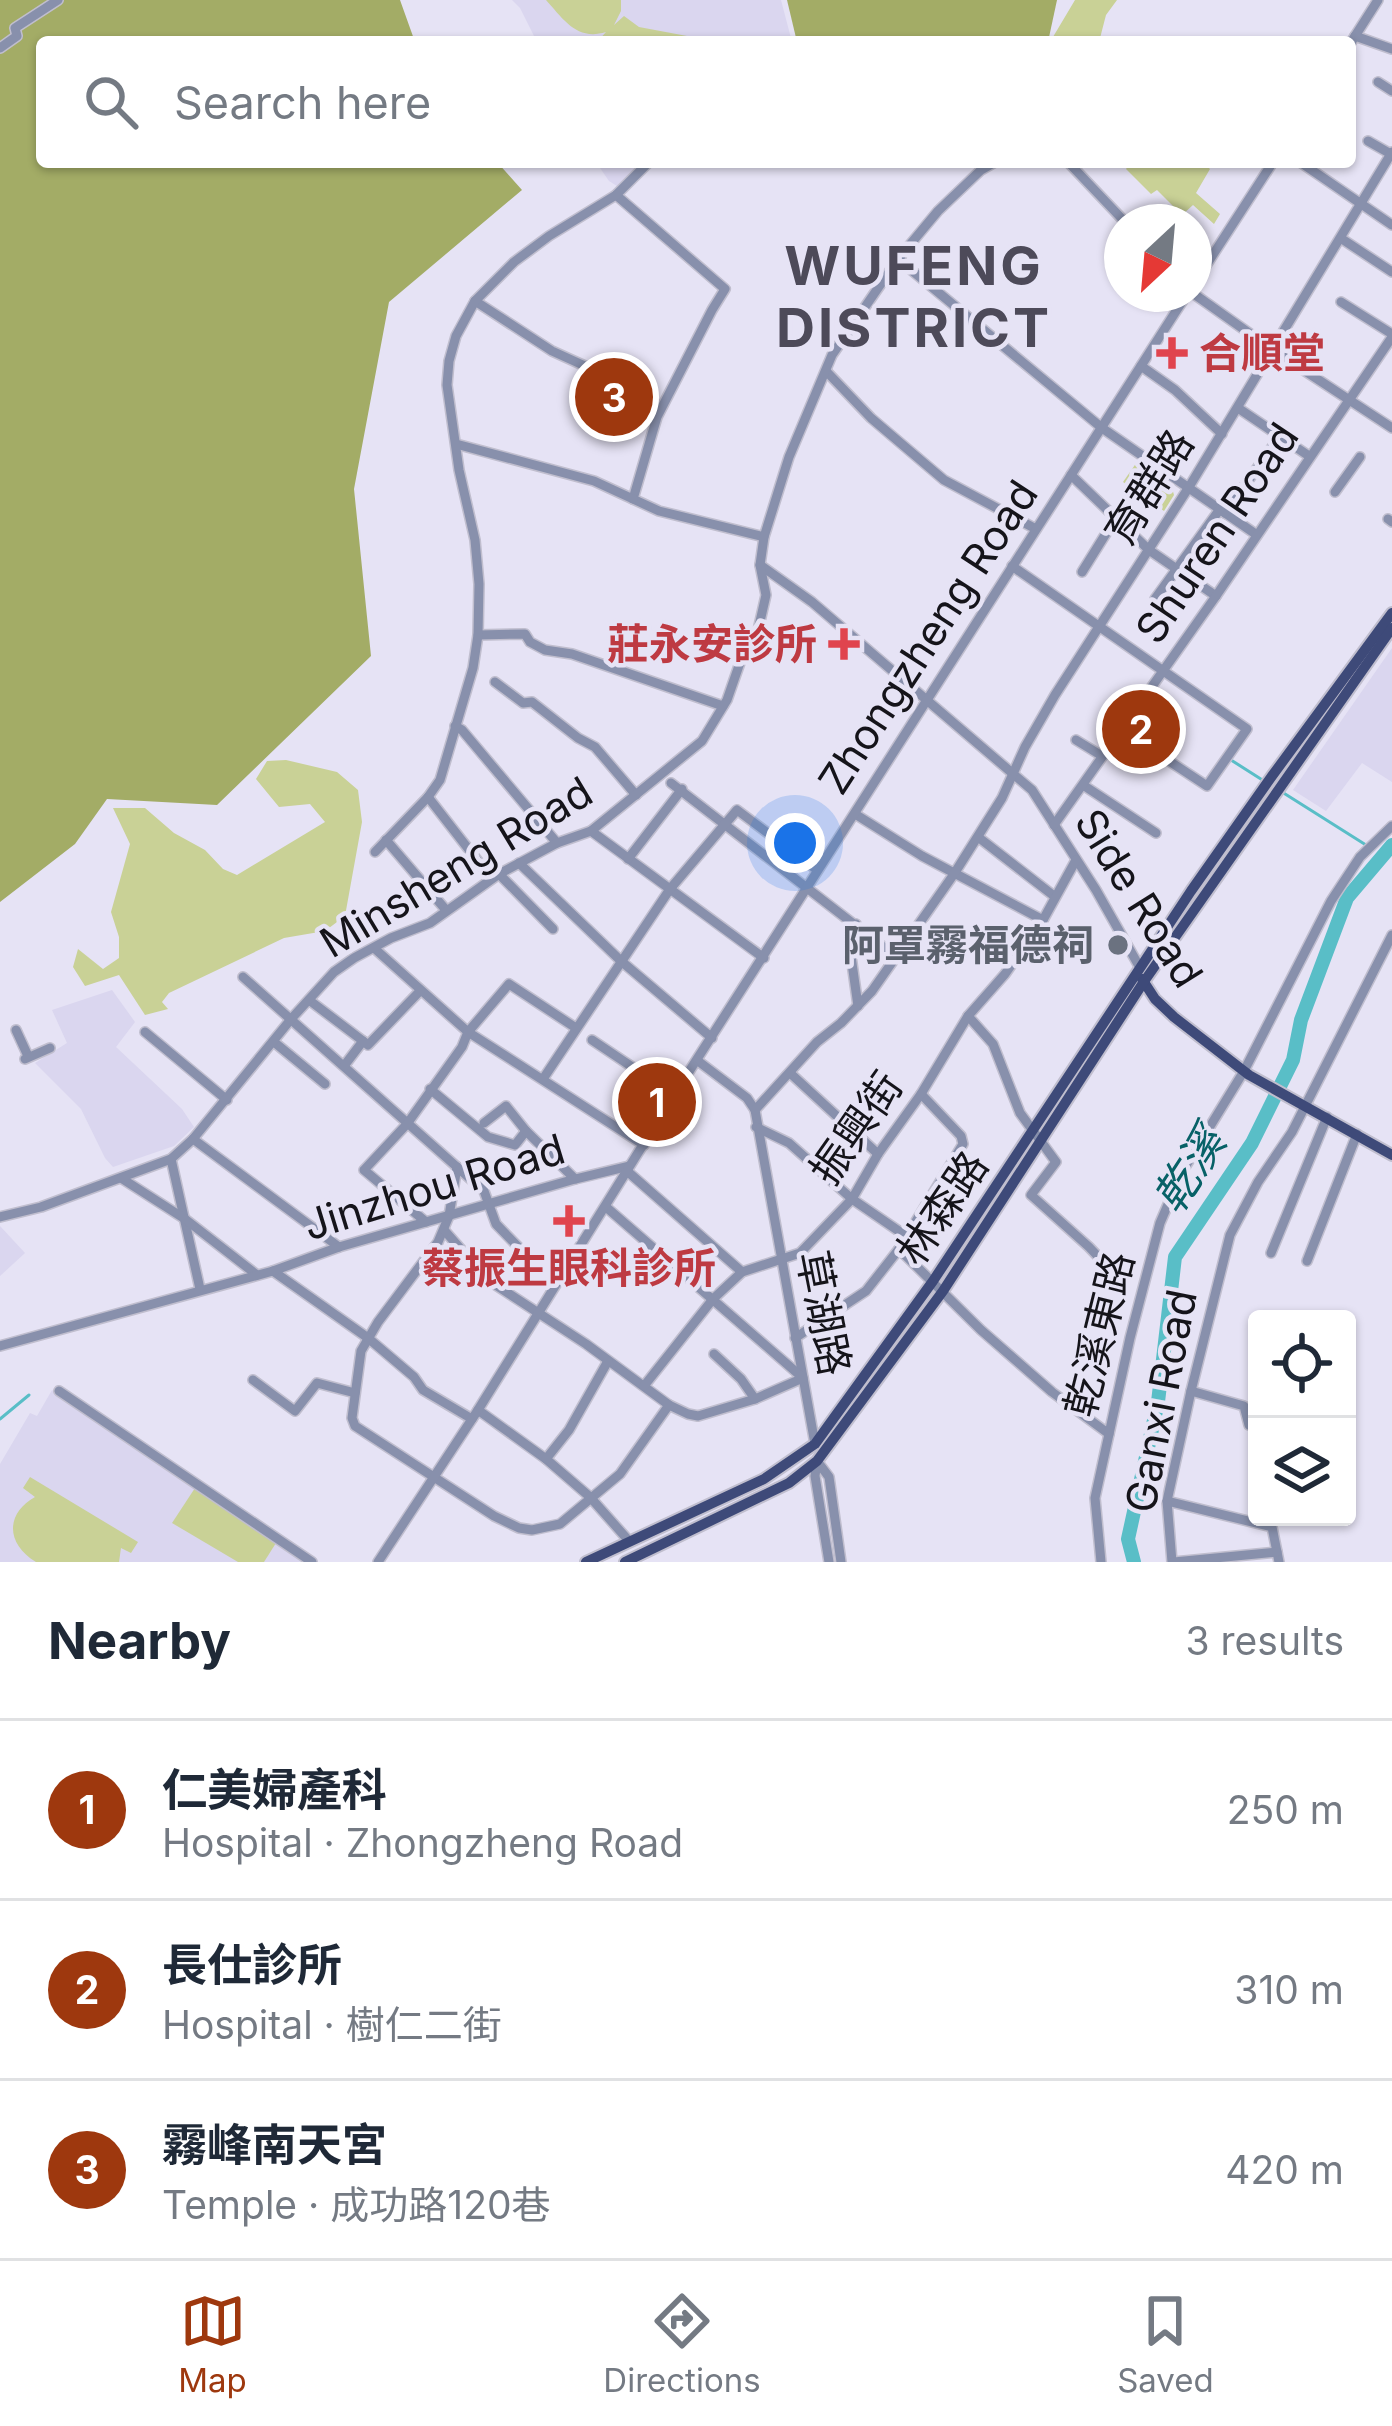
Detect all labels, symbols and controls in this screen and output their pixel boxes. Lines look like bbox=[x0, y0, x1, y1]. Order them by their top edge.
search box bbox=[36, 36, 1356, 168]
icon: search bbox=[78, 69, 144, 135]
text: Search here bbox=[174, 75, 431, 130]
north arrow bbox=[1104, 204, 1212, 312]
district label: WUFENG DISTRICT bbox=[776, 233, 1052, 360]
place label: 合順堂 bbox=[1199, 327, 1325, 378]
marker: 合順堂 bbox=[1156, 337, 1188, 369]
pin: 3 bbox=[575, 352, 653, 442]
street label: Shuren Road bbox=[1124, 413, 1309, 652]
street label: 育群路 bbox=[1094, 420, 1204, 554]
street label: Zhongzheng Road bbox=[807, 471, 1048, 803]
place label: 莊永安診所 bbox=[607, 618, 817, 669]
marker: 莊永安診所 bbox=[828, 628, 860, 660]
pin: 2 bbox=[1102, 684, 1180, 774]
street label: Minsheng Road bbox=[311, 765, 601, 968]
street label: Side Road bbox=[1065, 799, 1214, 996]
your location bbox=[765, 813, 825, 873]
place label: 阿罩霧福德祠 bbox=[842, 919, 1094, 970]
marker: 阿罩霧福德祠 bbox=[1105, 932, 1131, 958]
pin: 1 bbox=[618, 1057, 696, 1147]
street label: 振興街 bbox=[799, 1061, 913, 1194]
water label: 乾溪 bbox=[1141, 1112, 1239, 1222]
street label: Jinzhou Road bbox=[297, 1123, 570, 1250]
street label: 林森路 bbox=[885, 1141, 998, 1274]
marker: 蔡振生眼科診所 bbox=[553, 1205, 585, 1237]
place label: 蔡振生眼科診所 bbox=[422, 1242, 716, 1293]
street label: 草湖路 bbox=[787, 1246, 862, 1380]
street label: 乾溪東路 bbox=[1053, 1246, 1144, 1422]
street label: Ganxi Road bbox=[1114, 1285, 1207, 1517]
map controls bbox=[1248, 1310, 1356, 1526]
button: locate bbox=[1248, 1310, 1356, 1418]
button: layers bbox=[1248, 1418, 1356, 1526]
text: Nearby bbox=[48, 1610, 231, 1671]
text: 3 results bbox=[1186, 1617, 1344, 1664]
text: 仁美婦產科 bbox=[162, 1762, 387, 1817]
text: 1 bbox=[79, 1786, 95, 1833]
text: 250 m bbox=[1227, 1786, 1344, 1833]
text: Hospital · Zhongzheng Road bbox=[162, 1819, 683, 1866]
text: 長仕診所 bbox=[162, 1937, 342, 1992]
text: 2 bbox=[75, 1966, 99, 2013]
text: 310 m bbox=[1234, 1966, 1344, 2013]
text: Hospital · 樹仁二街 bbox=[162, 2001, 502, 2048]
text: 霧峰南天宮 bbox=[162, 2117, 387, 2172]
text: 3 bbox=[74, 2146, 100, 2193]
text: 420 m bbox=[1225, 2146, 1344, 2193]
text: Temple · 成功路120巷 bbox=[162, 2181, 551, 2228]
tab: Map bbox=[178, 2288, 247, 2400]
tab: Directions bbox=[603, 2288, 761, 2400]
tab: Saved bbox=[1117, 2288, 1214, 2400]

